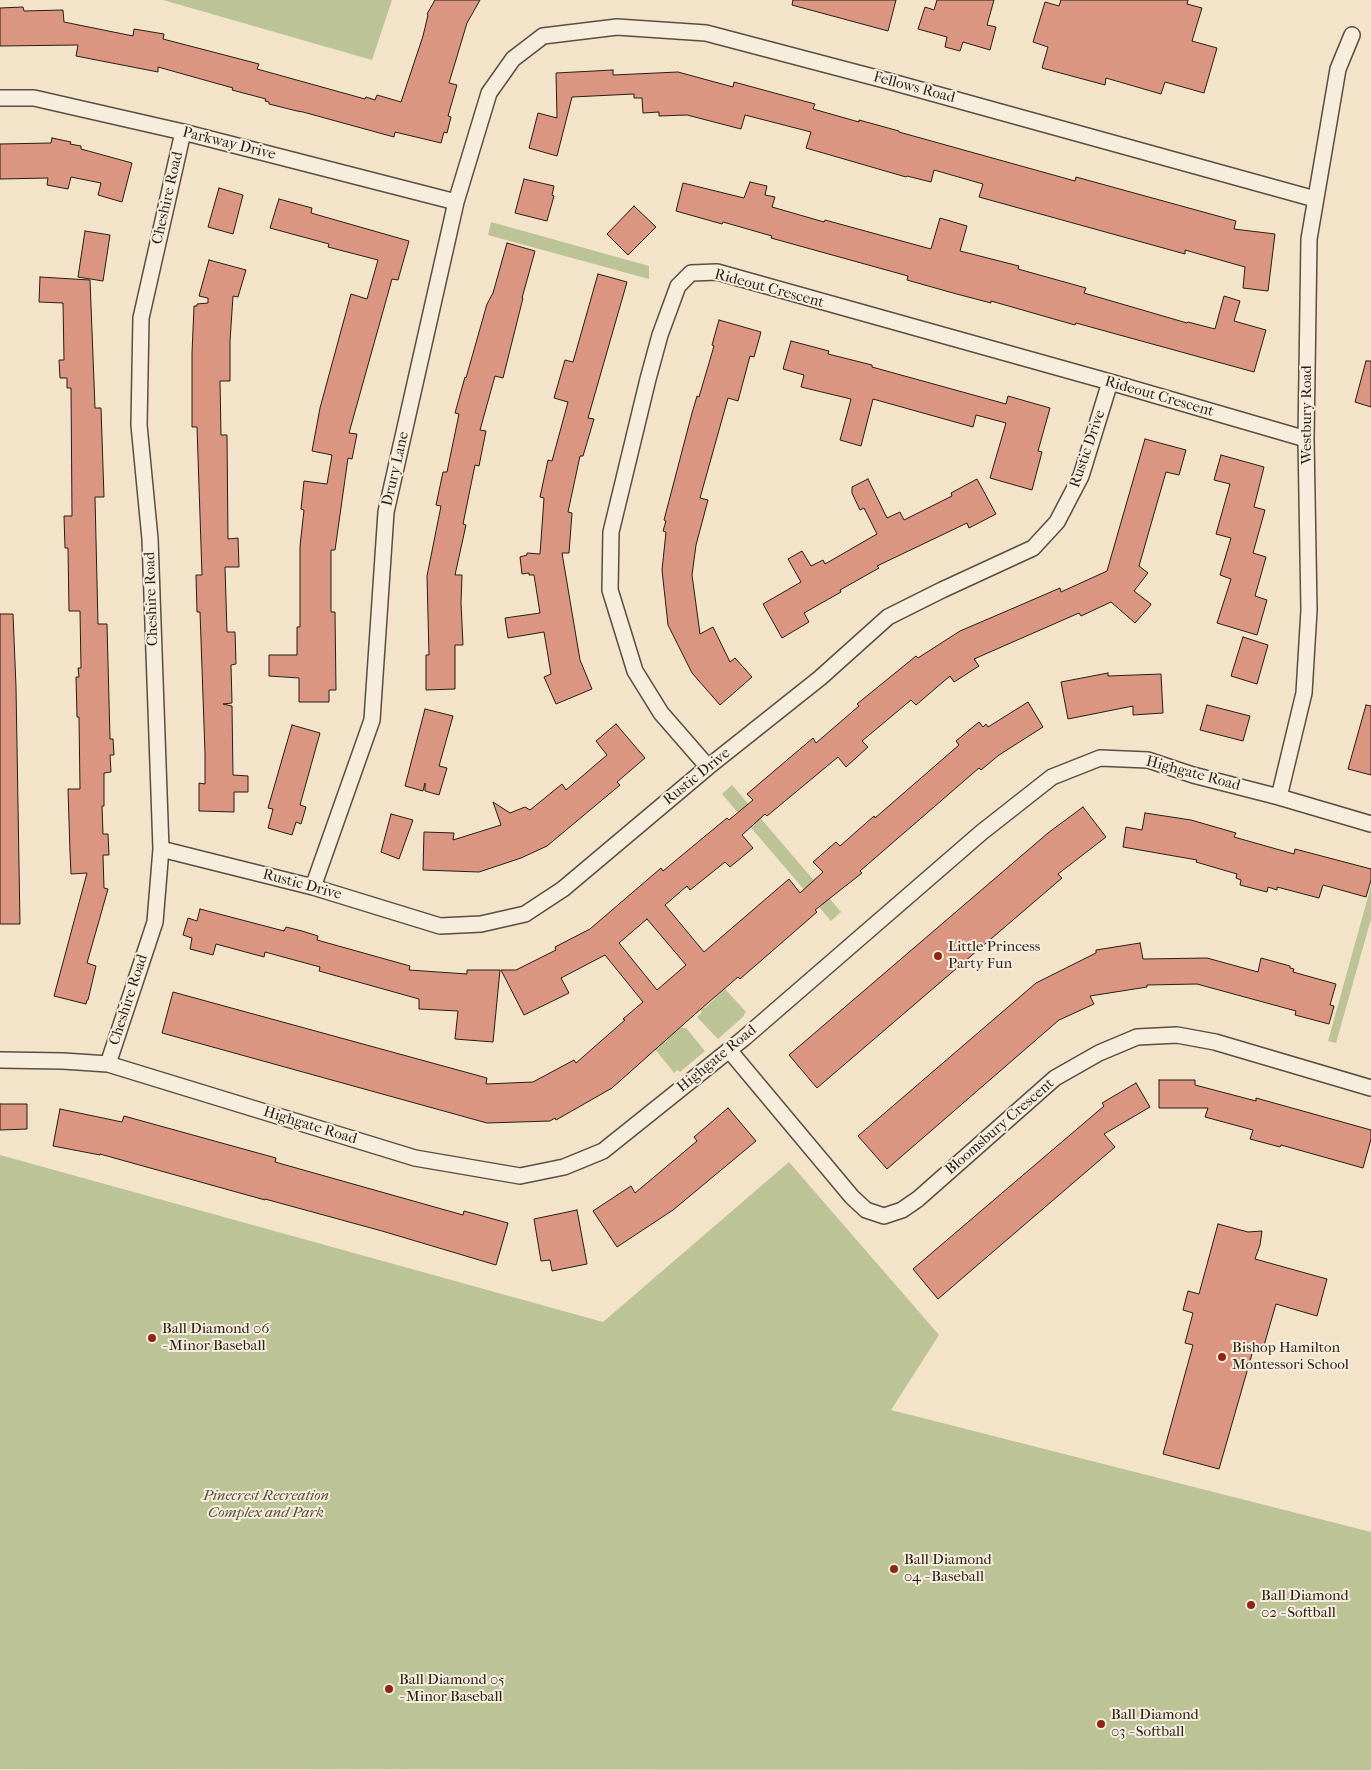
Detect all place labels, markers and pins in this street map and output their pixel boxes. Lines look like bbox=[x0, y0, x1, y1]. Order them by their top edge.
place label: Little Princess Party Fun bbox=[948, 938, 1040, 973]
marker: Little Princess Party Fun bbox=[932, 950, 944, 962]
place label: Ball Diamond 06 - Minor Baseball bbox=[162, 1320, 269, 1355]
marker: Ball Diamond 06 - Minor Baseball bbox=[146, 1332, 158, 1344]
place label: Bishop Hamilton Montessori School bbox=[1232, 1339, 1349, 1374]
marker: Bishop Hamilton Montessori School bbox=[1216, 1351, 1228, 1363]
place label: Ball Diamond 04 - Baseball bbox=[904, 1551, 992, 1586]
marker: Ball Diamond 04 - Baseball bbox=[888, 1563, 900, 1575]
place label: Ball Diamond 02 - Softball bbox=[1261, 1587, 1349, 1622]
marker: Ball Diamond 02 - Softball bbox=[1245, 1599, 1257, 1611]
place label: Ball Diamond 05 - Minor Baseball bbox=[399, 1671, 505, 1706]
marker: Ball Diamond 05 - Minor Baseball bbox=[383, 1683, 395, 1695]
place label: Ball Diamond 03 - Softball bbox=[1111, 1706, 1199, 1741]
marker: Ball Diamond 03 - Softball bbox=[1095, 1718, 1107, 1730]

